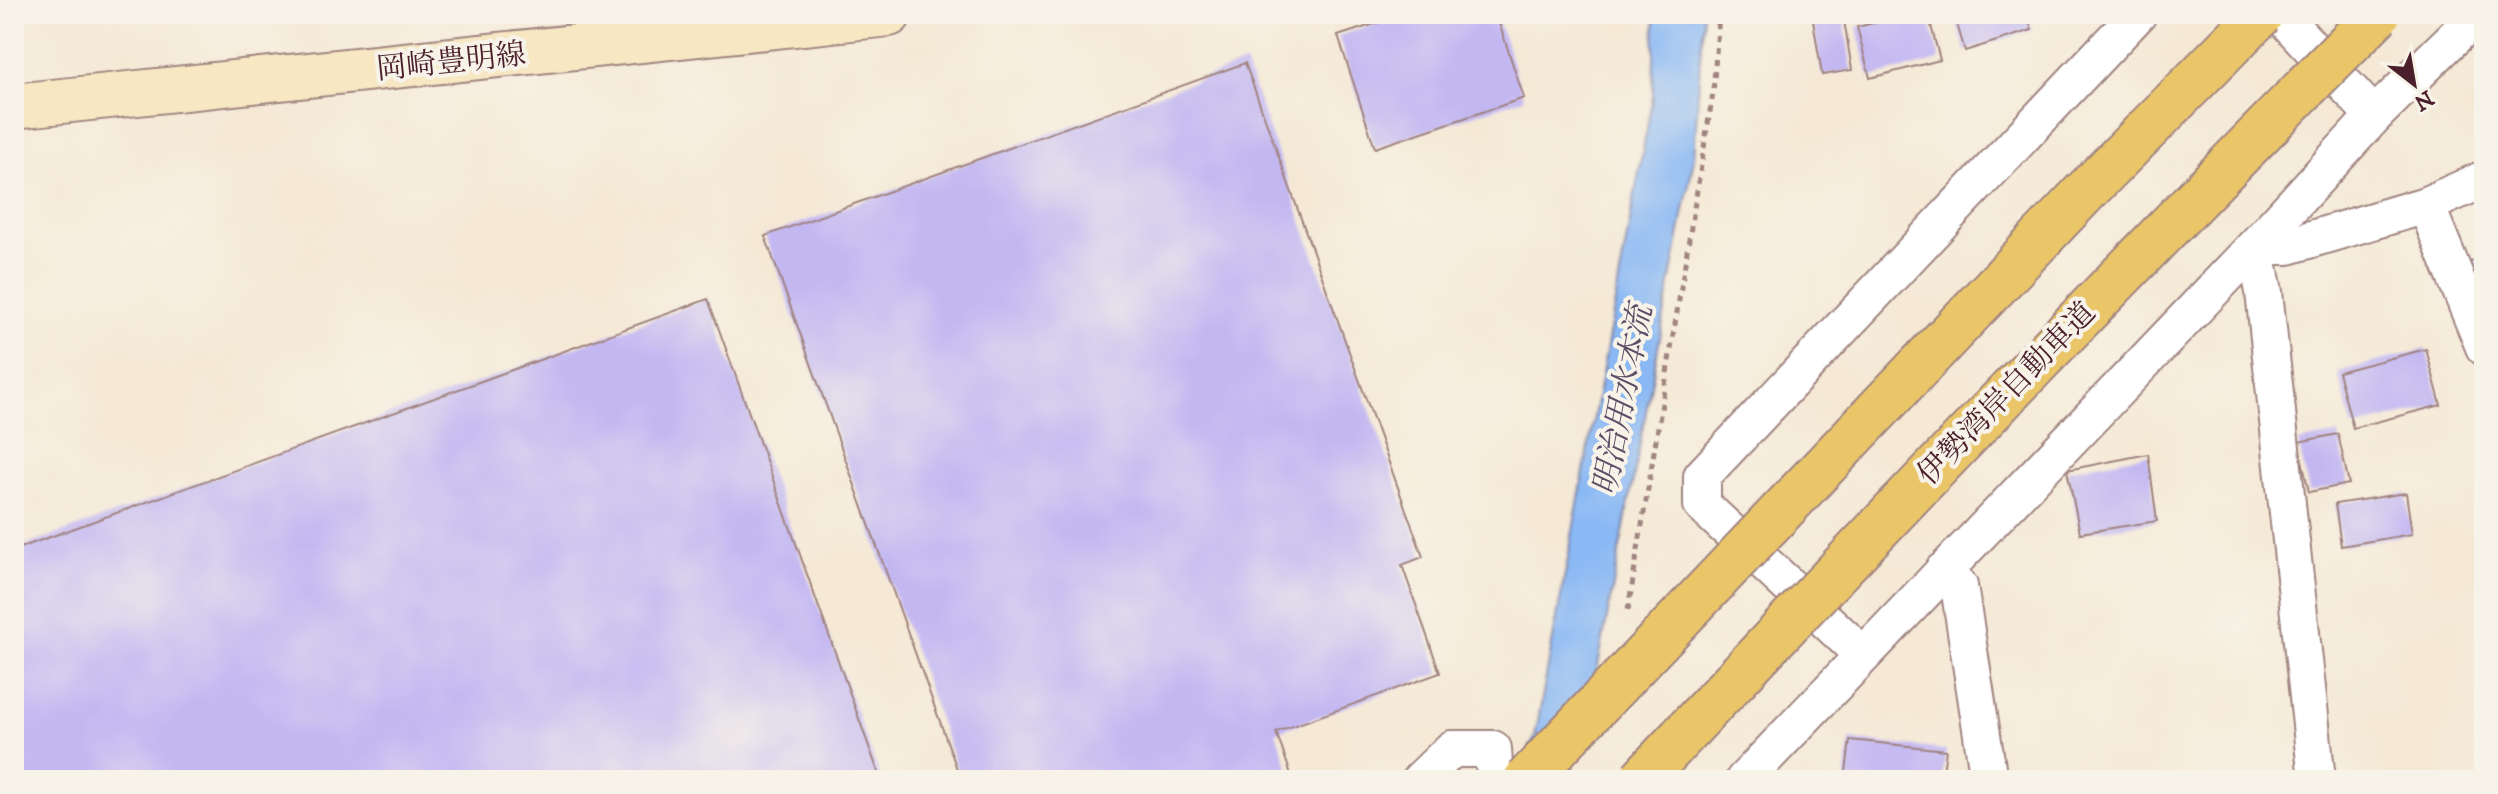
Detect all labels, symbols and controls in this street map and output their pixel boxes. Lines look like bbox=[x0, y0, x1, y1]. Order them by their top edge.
street label: 岡崎豊明線 bbox=[375, 36, 528, 89]
north arrow bbox=[2374, 44, 2454, 124]
text: N bbox=[2409, 84, 2438, 116]
street label: 伊勢湾岸自動車道 bbox=[1910, 295, 2104, 493]
water label: 明治用水本流 bbox=[1586, 297, 1663, 498]

